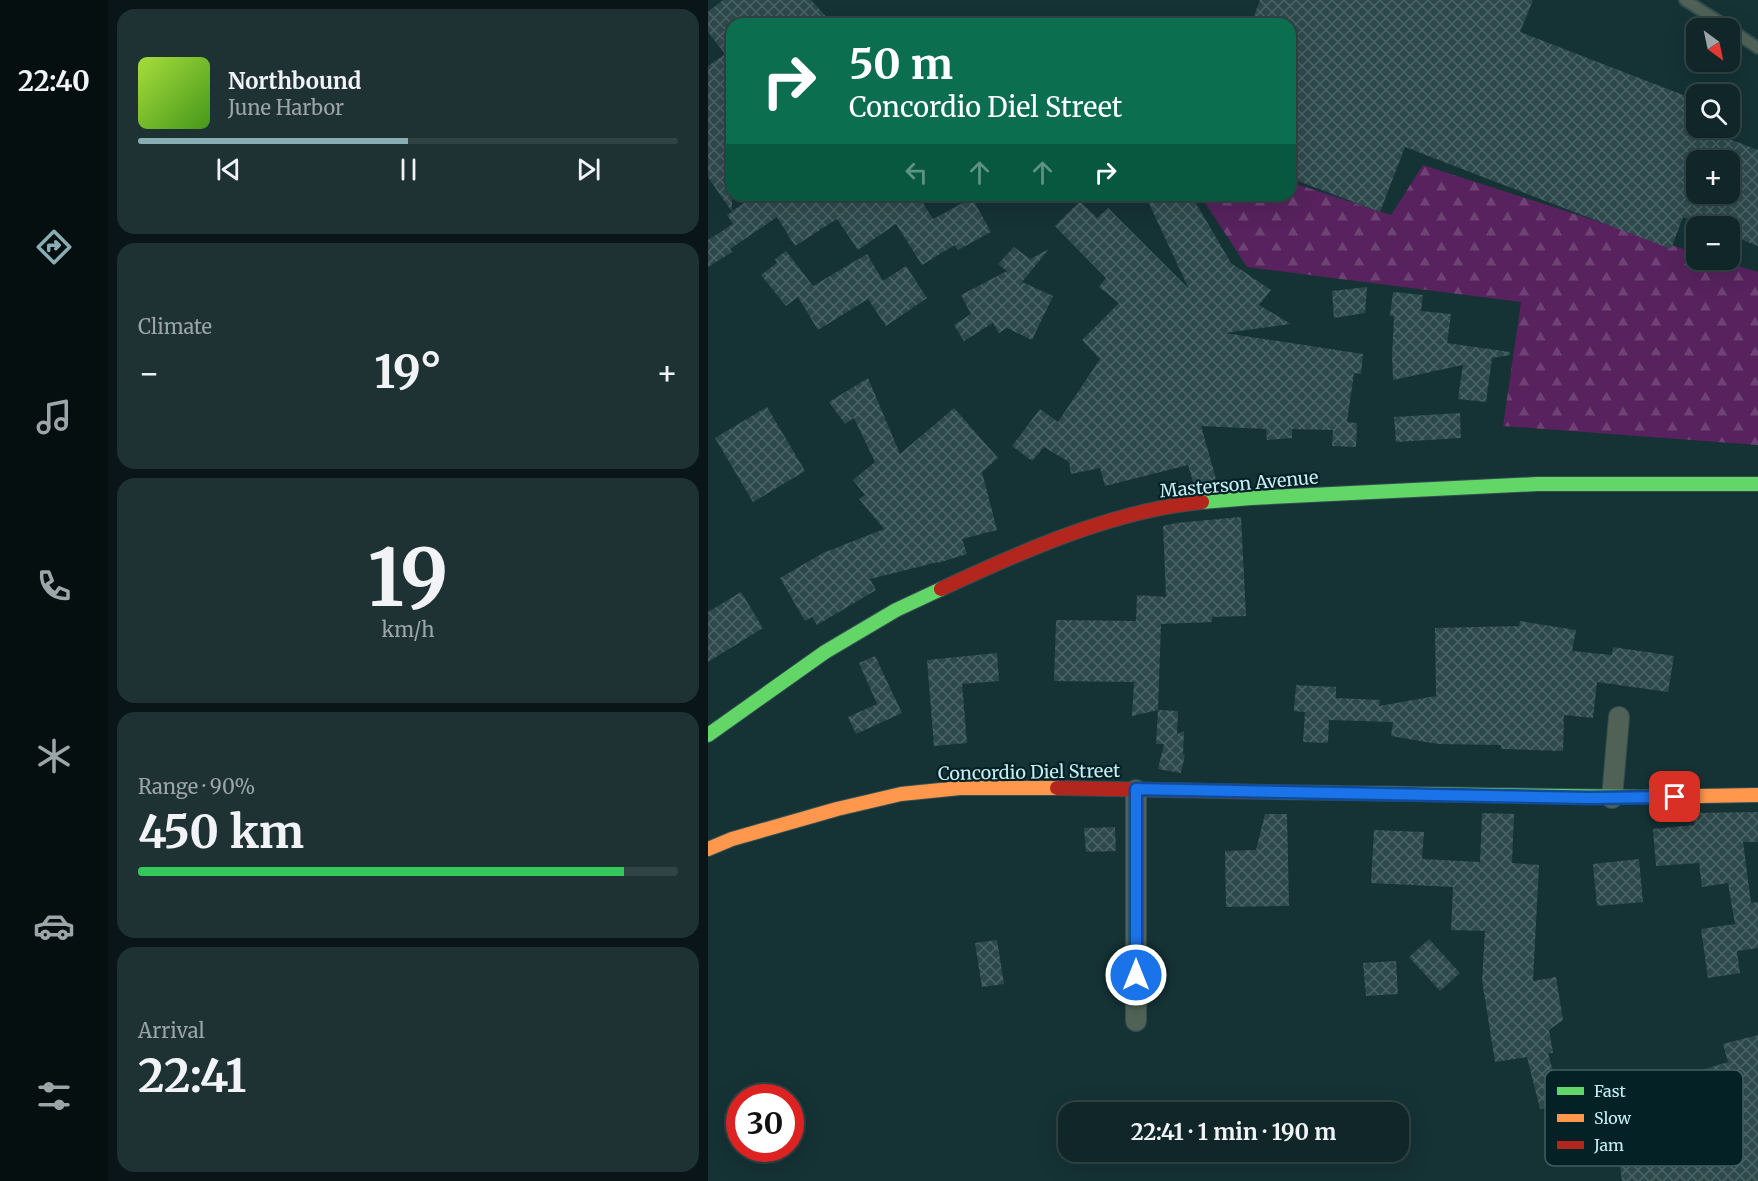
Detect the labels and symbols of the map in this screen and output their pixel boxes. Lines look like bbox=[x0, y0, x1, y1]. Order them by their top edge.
north arrow bbox=[1686, 18, 1740, 72]
street label: Masterson Avenue bbox=[1159, 466, 1319, 502]
street label: Concordio Diel Street bbox=[938, 759, 1120, 785]
pin bbox=[1649, 771, 1700, 822]
position arrow bbox=[1104, 943, 1168, 1007]
legend bbox=[1545, 1070, 1743, 1166]
text: Fast bbox=[1594, 1081, 1627, 1101]
speed limit sign: 30 bbox=[726, 1084, 804, 1162]
text: Slow bbox=[1594, 1108, 1632, 1128]
text: Jam bbox=[1593, 1135, 1624, 1155]

